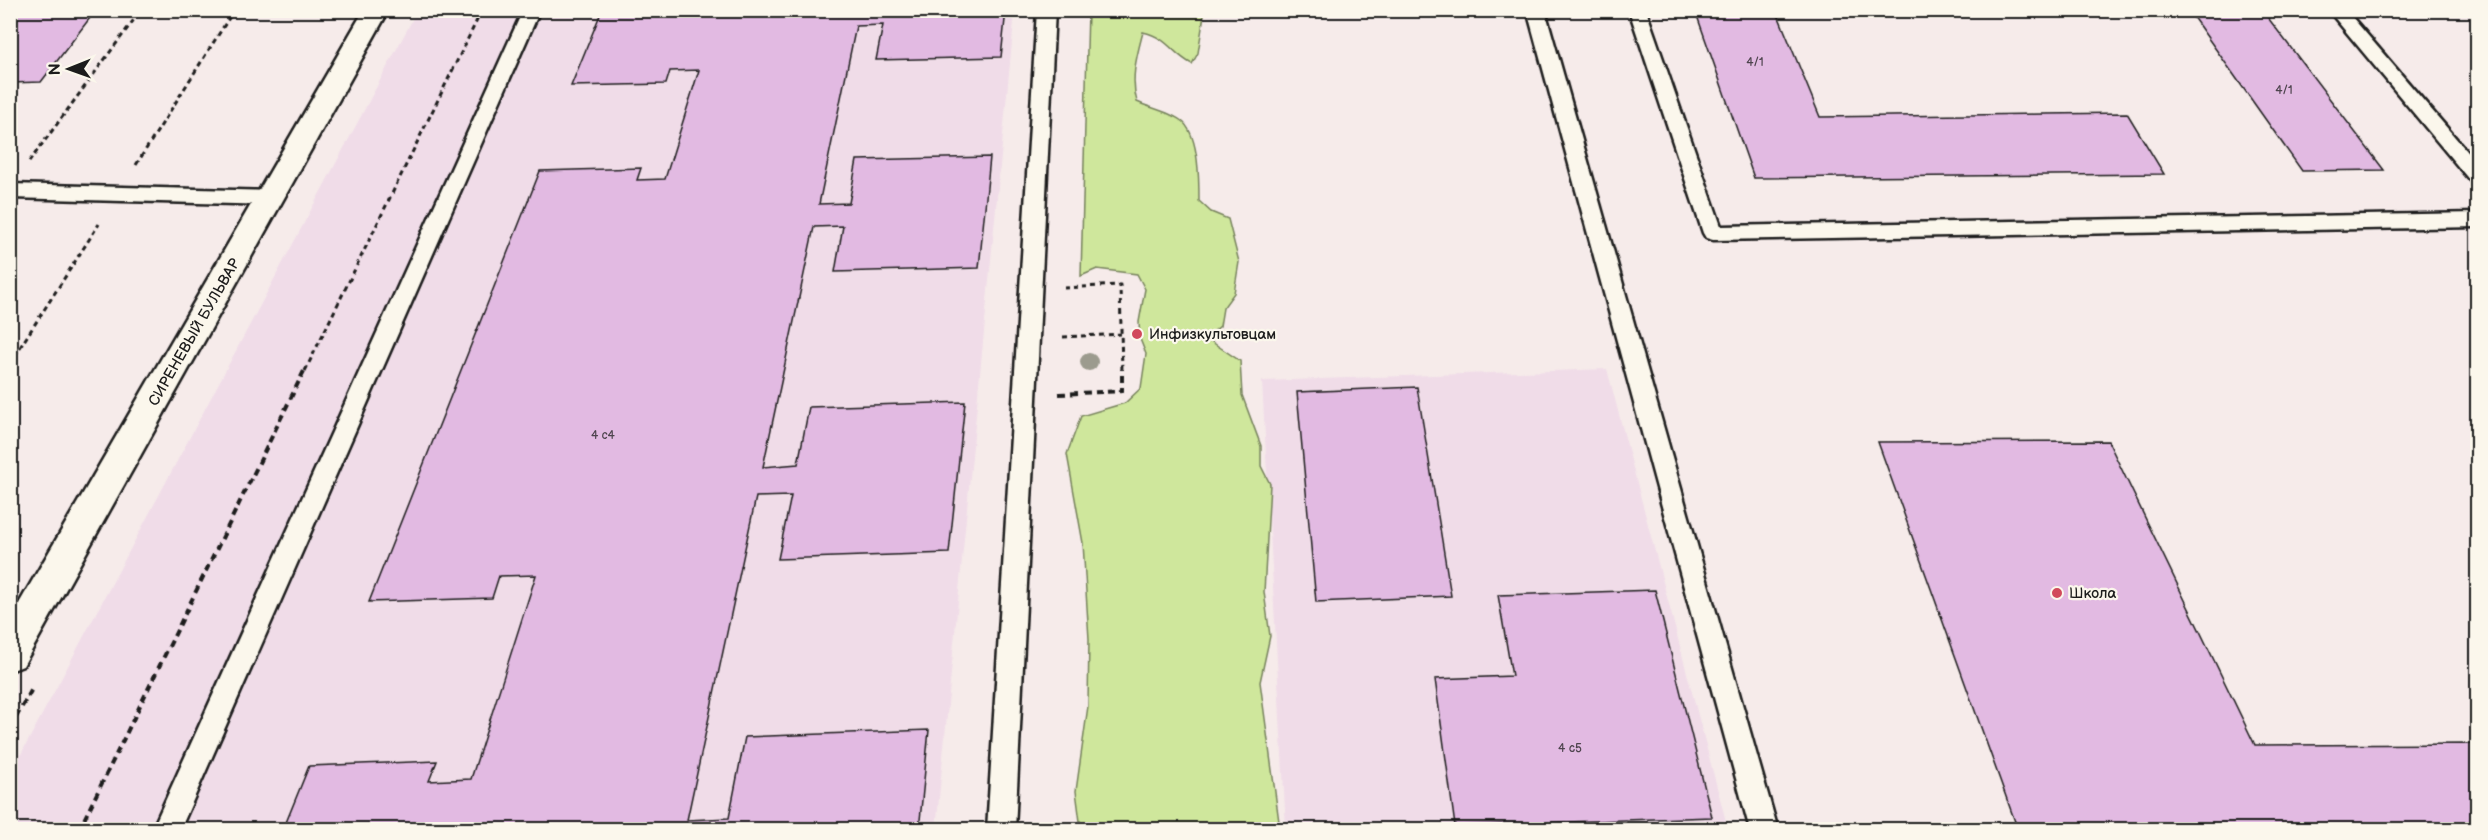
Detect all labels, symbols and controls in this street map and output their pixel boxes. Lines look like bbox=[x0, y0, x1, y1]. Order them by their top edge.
north arrow bbox=[39, 39, 99, 99]
house number: 4/1 bbox=[1746, 55, 1764, 70]
text: N bbox=[46, 63, 65, 75]
house number: 4/1 bbox=[2275, 83, 2293, 98]
street label: СИРЕНЕВЫЙ БУЛЬВАР bbox=[144, 255, 245, 409]
place label: Инфизкультовцам bbox=[1149, 325, 1276, 344]
marker: Инфизкультовцам bbox=[1130, 327, 1144, 341]
house number: 4 с4 bbox=[591, 428, 616, 443]
place label: Школа bbox=[2069, 584, 2116, 603]
marker: Школа bbox=[2050, 586, 2064, 600]
house number: 4 c5 bbox=[1558, 741, 1582, 756]

